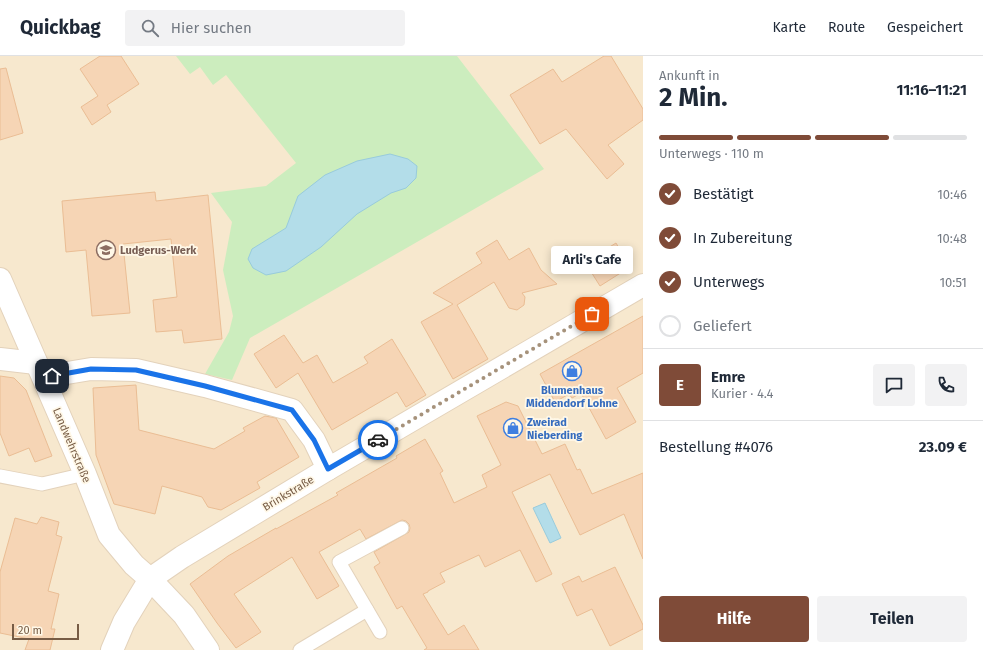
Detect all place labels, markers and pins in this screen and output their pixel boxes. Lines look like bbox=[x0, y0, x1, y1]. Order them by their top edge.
school or university icon: Ludgerus-Werk bbox=[95, 239, 117, 261]
place label: Ludgerus-Werk bbox=[120, 244, 197, 257]
callout: Arli's Cafe bbox=[551, 246, 633, 274]
pin bbox=[575, 297, 609, 331]
pin bbox=[35, 359, 69, 393]
shop icon: Blumenhaus Middendorf Lohne bbox=[561, 360, 583, 382]
place label: Blumenhaus Middendorf Lohne bbox=[526, 384, 618, 410]
place label: Zweirad Nieberding bbox=[527, 416, 583, 442]
shop icon: Zweirad Nieberding bbox=[502, 417, 524, 439]

